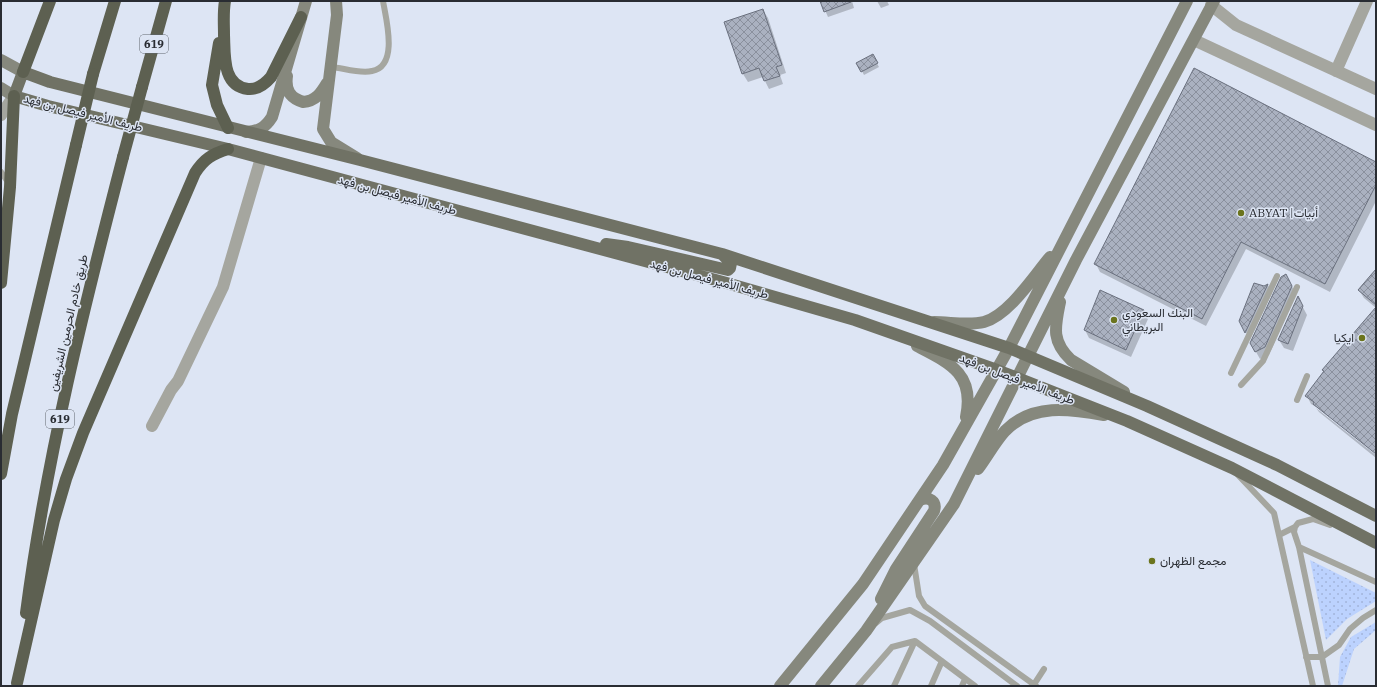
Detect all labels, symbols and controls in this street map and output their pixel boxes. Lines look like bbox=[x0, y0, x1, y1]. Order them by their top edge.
road number: 619 bbox=[140, 35, 168, 53]
street label: طريف الأمير فيصل بن فهد bbox=[22, 90, 144, 136]
street label: طريف الأمير فيصل بن فهد bbox=[336, 171, 458, 219]
place label: ABYAT |أبيات bbox=[1249, 205, 1318, 220]
marker: ABYAT |أبيات bbox=[1236, 208, 1246, 218]
street label: طريق خادم الحرمين الشريفين bbox=[44, 253, 92, 393]
street label: طريف الأمير فيصل بن فهد bbox=[648, 255, 770, 303]
place label: البنك السعودي البريطاني bbox=[1122, 305, 1193, 337]
marker: البنك السعودي البريطاني bbox=[1109, 315, 1119, 325]
place label: ايكيا bbox=[1334, 330, 1354, 345]
marker: ايكيا bbox=[1357, 333, 1367, 343]
street label: طريف الأمير فيصل بن فهد bbox=[957, 350, 1077, 408]
road number: 619 bbox=[46, 410, 74, 428]
place label: مجمع الظهران bbox=[1160, 553, 1226, 570]
marker: مجمع الظهران bbox=[1147, 556, 1157, 566]

